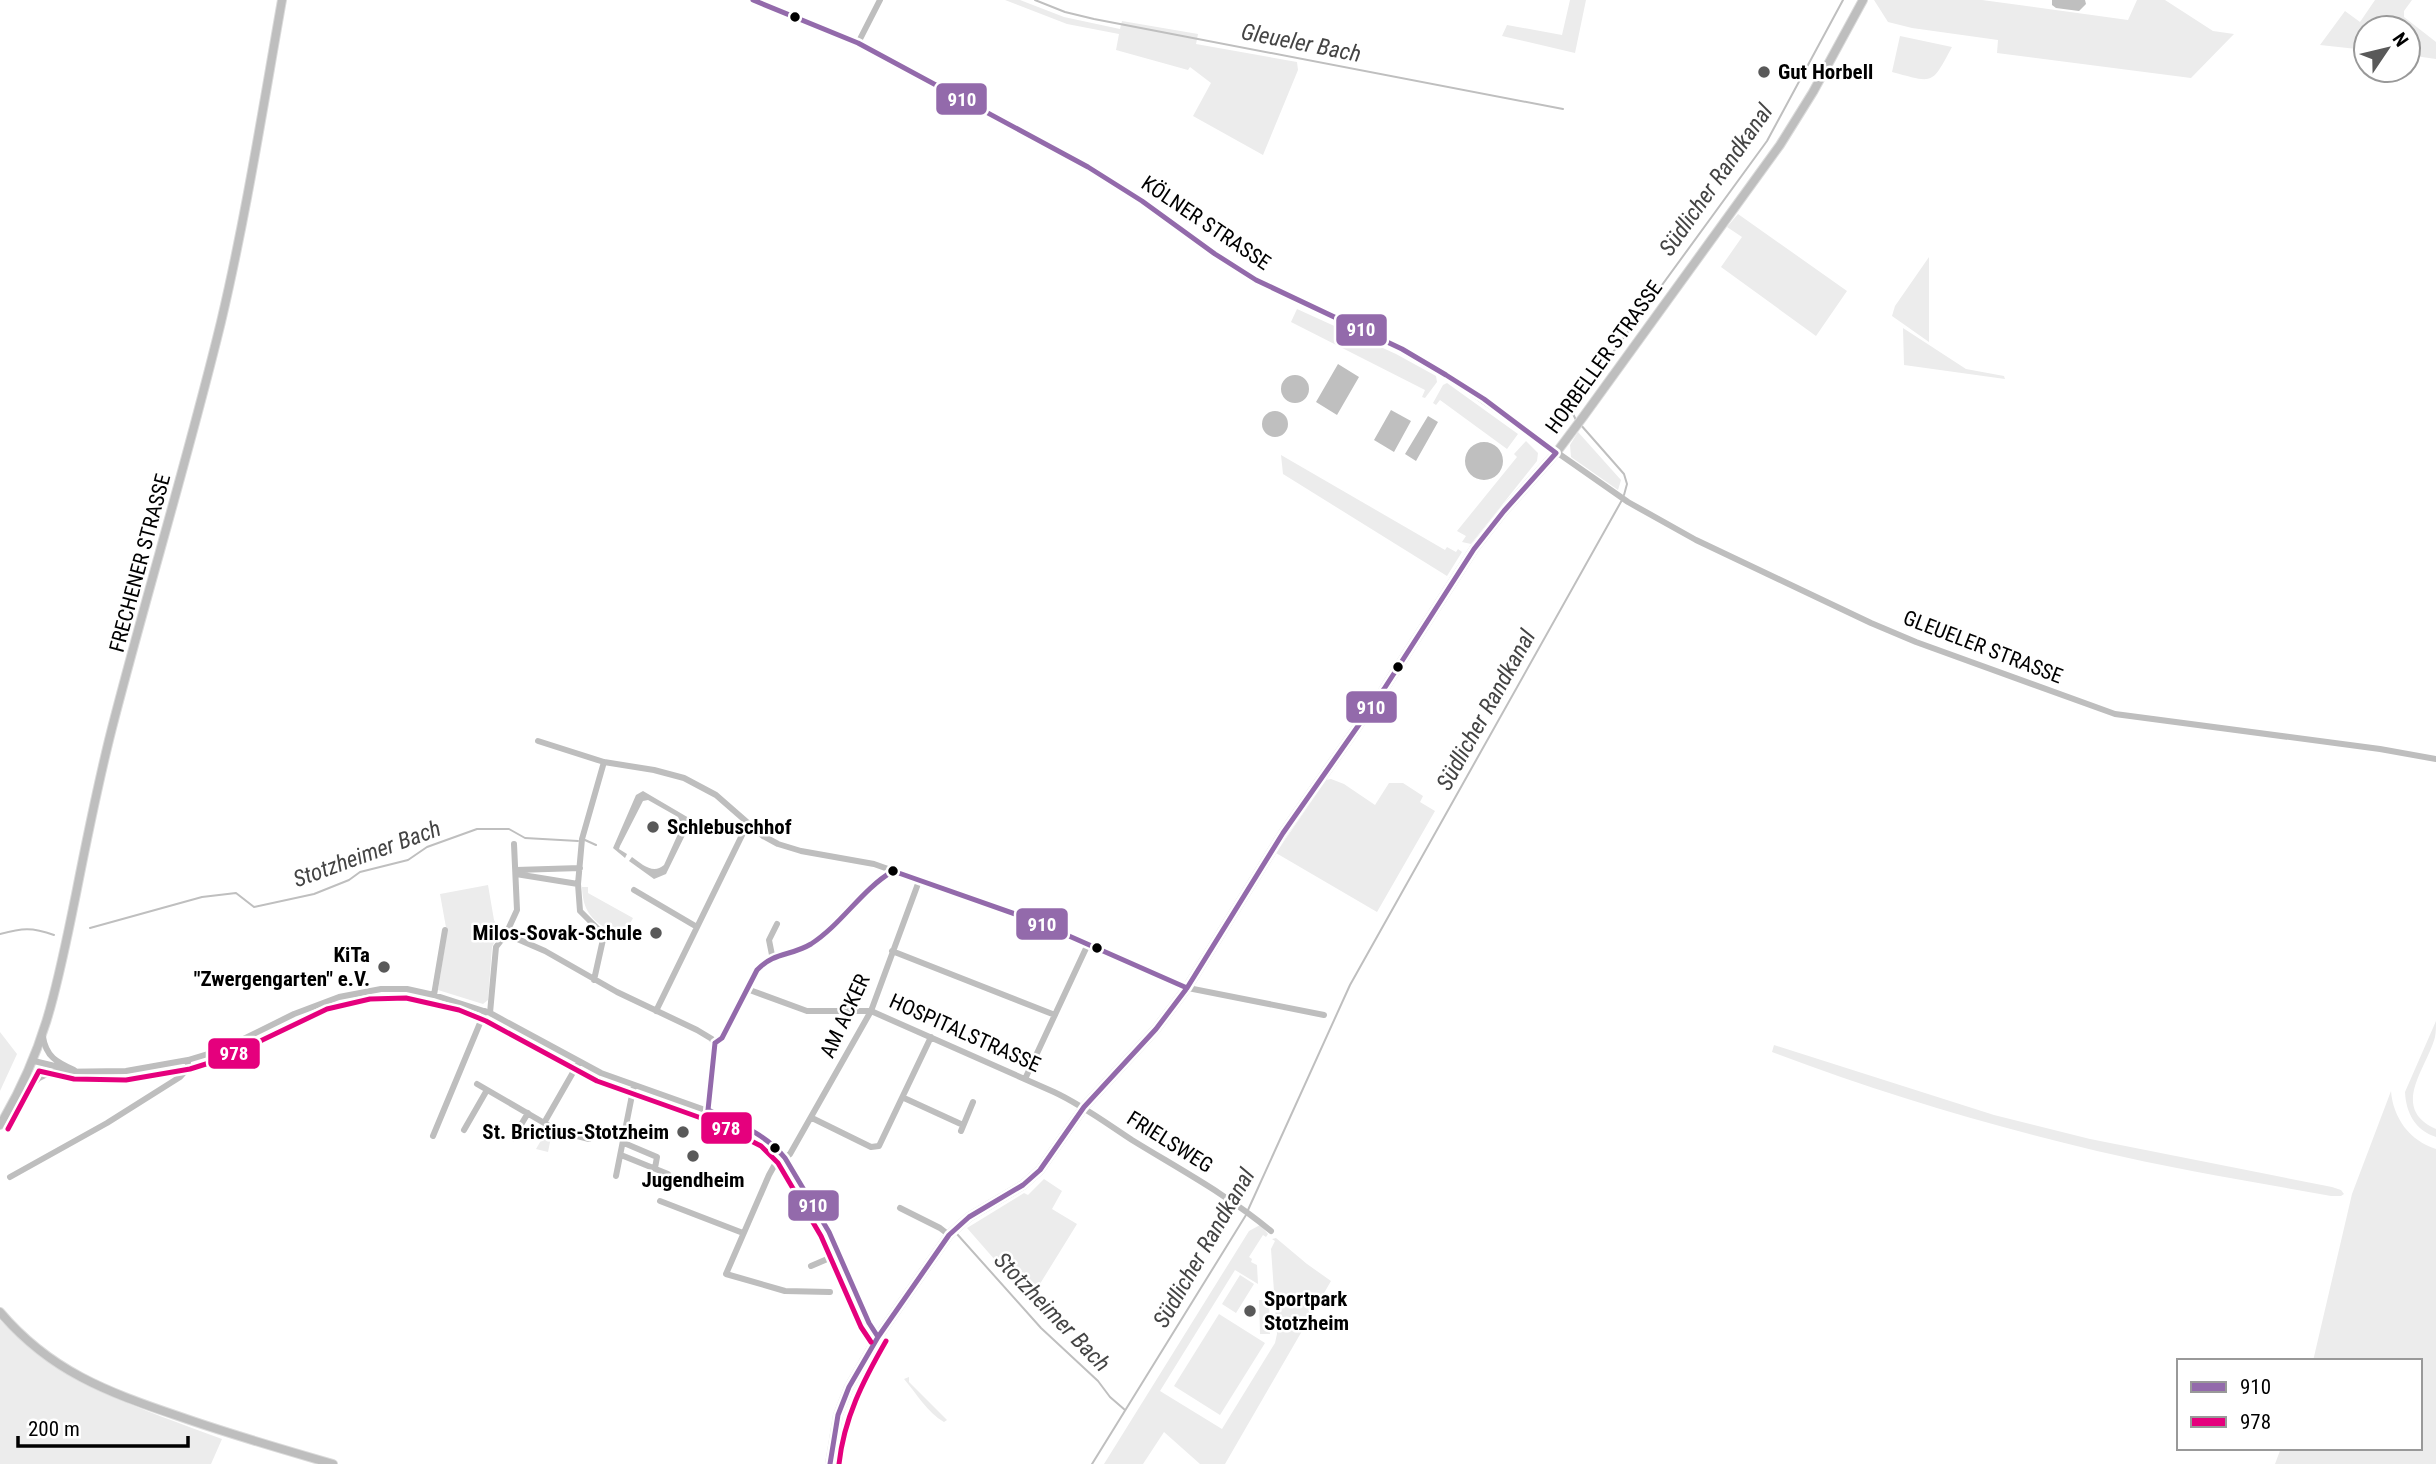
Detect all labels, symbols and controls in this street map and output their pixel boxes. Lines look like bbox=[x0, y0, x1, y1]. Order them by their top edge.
unlabelled marker bbox=[788, 10, 802, 24]
north arrow bbox=[2352, 14, 2422, 84]
water label: Gleueler Bach bbox=[1239, 18, 1363, 68]
text: N bbox=[2388, 28, 2413, 51]
place label: Gut Horbell bbox=[1778, 60, 1873, 84]
marker: Gut Horbell bbox=[1756, 64, 1772, 80]
line badge: 910 bbox=[935, 82, 988, 116]
text: 910 bbox=[948, 88, 976, 111]
water label: Südlicher Randkanal bbox=[1654, 98, 1779, 261]
street label: KÖLNER STRASSE bbox=[1137, 171, 1275, 275]
street label: HORBELLER STRASSE bbox=[1541, 276, 1667, 438]
line badge: 910 bbox=[1335, 313, 1388, 347]
text: 910 bbox=[1347, 318, 1375, 341]
street label: FRECHENER STRASSE bbox=[105, 471, 175, 655]
street label: GLEUELER STRASSE bbox=[1900, 606, 2066, 688]
water label: Südlicher Randkanal bbox=[1431, 624, 1542, 795]
unlabelled marker bbox=[1391, 660, 1405, 674]
line badge: 910 bbox=[1345, 690, 1398, 724]
text: 910 bbox=[1357, 696, 1385, 719]
water label: Stotzheimer Bach bbox=[289, 815, 445, 893]
place label: Schlebuschhof bbox=[667, 815, 792, 839]
marker: Schlebuschhof bbox=[645, 819, 661, 835]
unlabelled marker bbox=[886, 864, 900, 878]
line badge: 910 bbox=[1015, 907, 1069, 941]
text: 910 bbox=[1028, 913, 1056, 936]
place label: Milos-Sovak-Schule bbox=[473, 921, 642, 945]
marker: Milos-Sovak-Schule bbox=[648, 925, 664, 941]
unlabelled marker bbox=[1090, 941, 1104, 955]
place label: KiTa "Zwergengarten" e.V. bbox=[194, 943, 370, 991]
marker: KiTa "Zwergengarten" e.V. bbox=[376, 959, 392, 975]
street label: AM ACKER bbox=[815, 970, 875, 1062]
street label: HOSPITALSTRASSE bbox=[886, 989, 1044, 1077]
line badge: 978 bbox=[207, 1037, 261, 1070]
text: 978 bbox=[220, 1042, 248, 1065]
street label: FRIELSWEG bbox=[1123, 1106, 1217, 1178]
line badge: 978 bbox=[700, 1111, 753, 1145]
text: 978 bbox=[712, 1117, 740, 1140]
place label: St. Brictius-Stotzheim bbox=[482, 1120, 669, 1144]
marker: St. Brictius-Stotzheim bbox=[675, 1124, 691, 1140]
unlabelled marker bbox=[768, 1141, 782, 1155]
marker: Jugendheim bbox=[685, 1148, 701, 1164]
water label: Südlicher Randkanal bbox=[1148, 1163, 1261, 1332]
place label: Jugendheim bbox=[641, 1168, 745, 1192]
line badge: 910 bbox=[787, 1189, 840, 1222]
text: 910 bbox=[799, 1194, 827, 1217]
water label: Stotzheimer Bach bbox=[988, 1247, 1116, 1377]
place label: Sportpark Stotzheim bbox=[1264, 1287, 1349, 1335]
marker: Sportpark Stotzheim bbox=[1242, 1303, 1258, 1319]
legend bbox=[2177, 1359, 2422, 1450]
text: 910 bbox=[2240, 1375, 2271, 1399]
scale bar bbox=[18, 1404, 187, 1448]
text: 978 bbox=[2240, 1410, 2271, 1434]
text: 200 m bbox=[28, 1417, 80, 1441]

